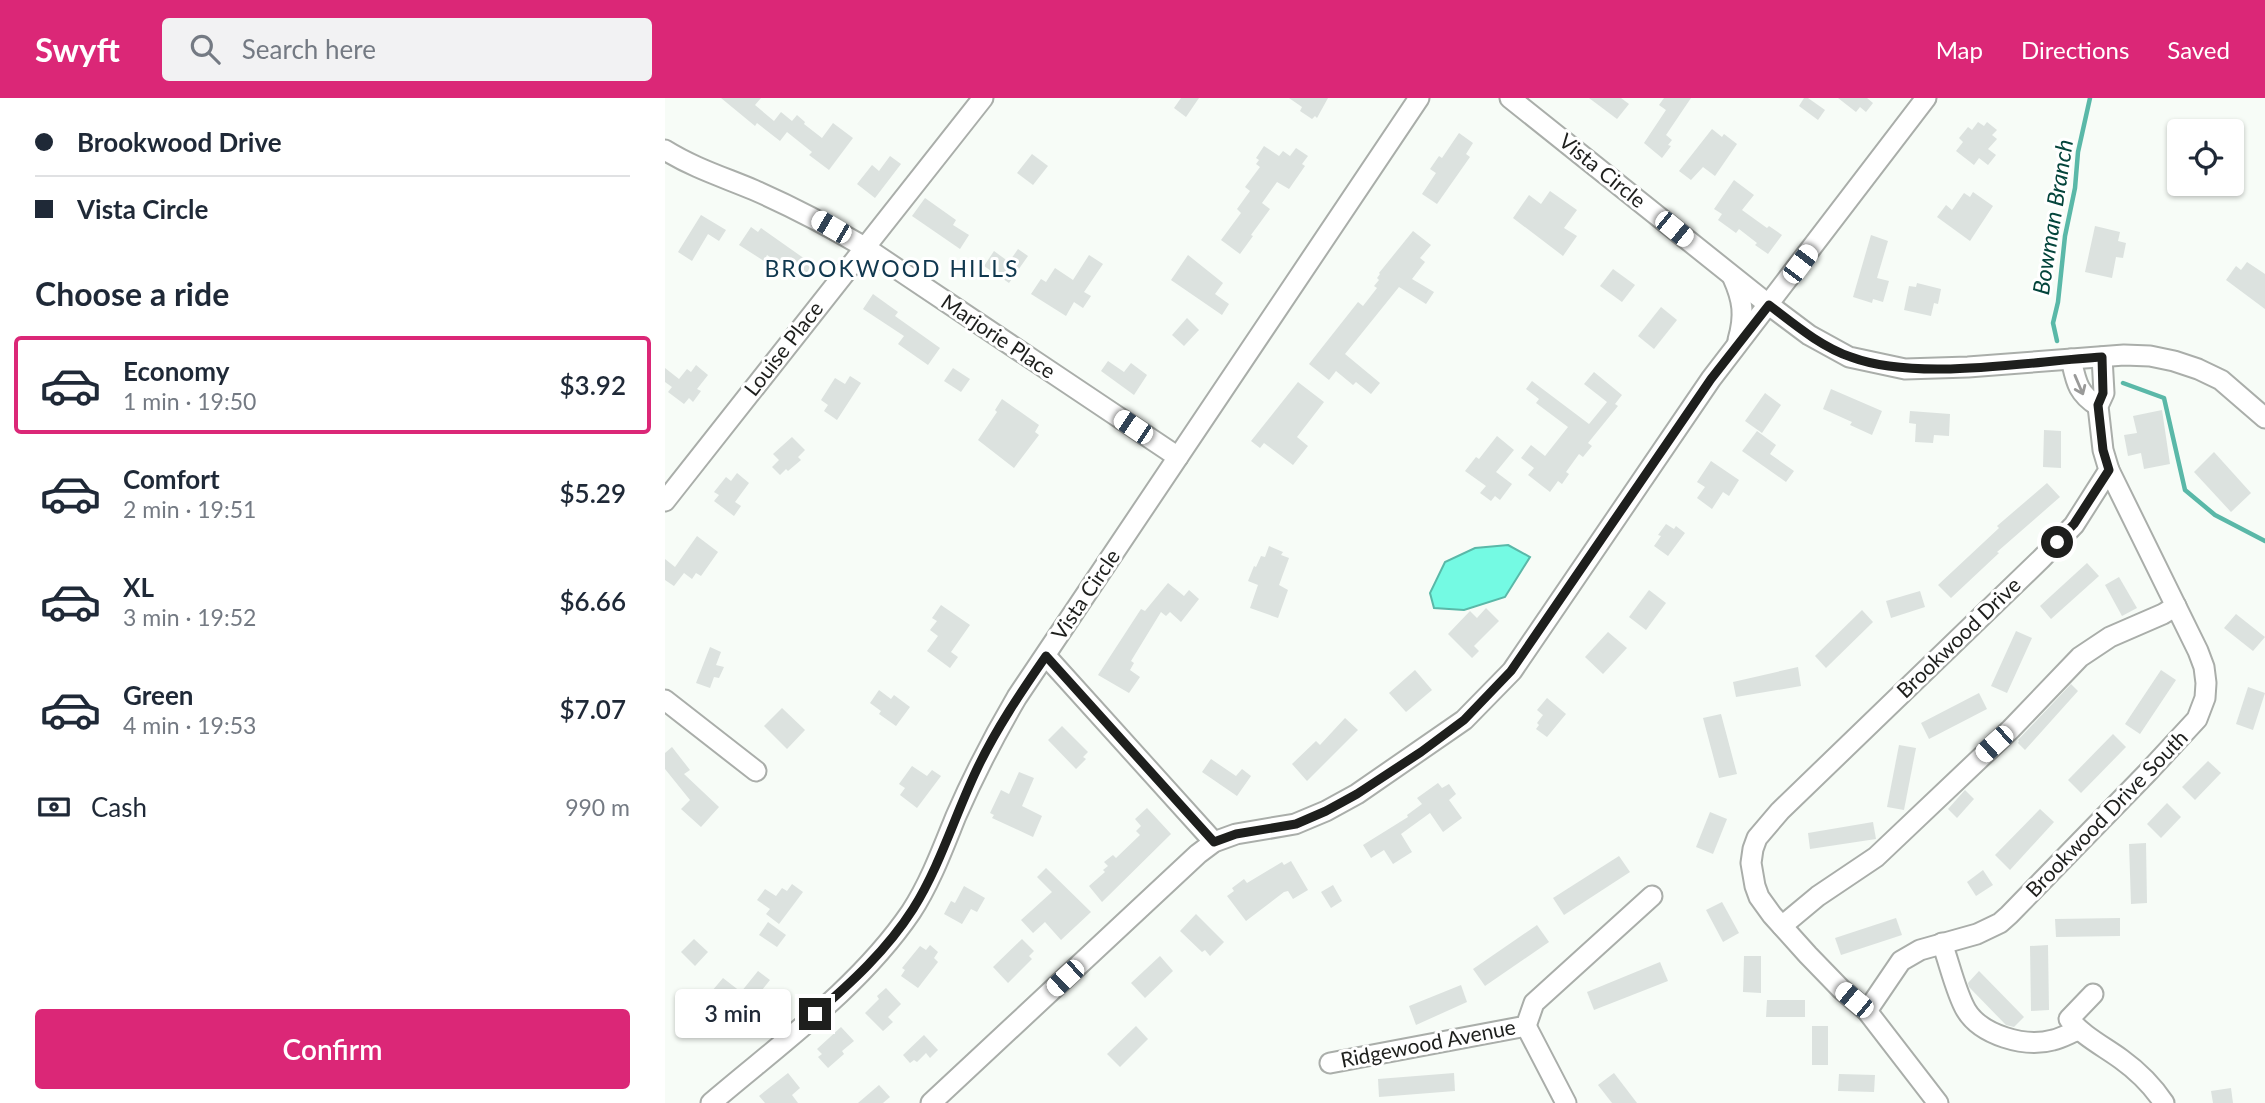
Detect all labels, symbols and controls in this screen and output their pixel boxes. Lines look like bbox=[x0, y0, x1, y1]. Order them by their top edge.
search box bbox=[162, 18, 652, 81]
text: Swyft bbox=[35, 29, 120, 69]
icon: search bbox=[186, 30, 224, 68]
text: Search here bbox=[242, 33, 376, 65]
text: Map bbox=[1936, 35, 1983, 64]
text: Directions bbox=[2021, 35, 2129, 64]
text: Saved bbox=[2167, 35, 2230, 64]
map controls bbox=[2167, 119, 2244, 196]
button: locate bbox=[2167, 119, 2244, 196]
text: Brookwood Drive bbox=[77, 126, 282, 158]
street label: Vista Circle bbox=[1555, 127, 1651, 212]
water label: Bowman Branch bbox=[2026, 137, 2078, 297]
text: Vista Circle bbox=[77, 193, 208, 225]
car bbox=[808, 207, 855, 247]
car bbox=[1652, 208, 1697, 250]
car bbox=[1779, 241, 1822, 287]
district label: BROOKWOOD HILLS bbox=[764, 254, 1020, 282]
text: Choose a ride bbox=[35, 274, 229, 313]
street label: Marjorie Place bbox=[937, 288, 1061, 383]
street label: Louise Place bbox=[738, 296, 827, 400]
icon: car bbox=[39, 354, 102, 417]
text: Economy bbox=[123, 355, 229, 387]
text: $3.92 bbox=[560, 369, 626, 401]
one-way arrow bbox=[2074, 374, 2087, 396]
text: 1 min · 19:50 bbox=[123, 387, 256, 415]
car bbox=[1110, 407, 1157, 447]
icon: car bbox=[39, 462, 102, 525]
text: Comfort bbox=[123, 463, 220, 495]
text: $5.29 bbox=[560, 477, 626, 509]
text: 2 min · 19:51 bbox=[123, 495, 256, 523]
route start bbox=[2041, 526, 2073, 558]
street label: Vista Circle bbox=[1045, 544, 1124, 644]
icon: car bbox=[39, 570, 102, 633]
text: XL bbox=[123, 571, 154, 603]
street label: Brookwood Drive bbox=[1891, 572, 2025, 702]
text: $6.66 bbox=[560, 585, 626, 617]
text: 3 min · 19:52 bbox=[123, 603, 256, 631]
icon: car bbox=[39, 678, 102, 741]
text: Green bbox=[123, 679, 193, 711]
text: $7.07 bbox=[560, 693, 626, 725]
text: 4 min · 19:53 bbox=[123, 711, 256, 739]
car bbox=[1972, 722, 2017, 766]
street label: Brookwood Drive South bbox=[2020, 724, 2192, 901]
icon: cash bbox=[35, 788, 73, 826]
text: Cash bbox=[91, 791, 147, 823]
text: 990 m bbox=[565, 793, 630, 821]
car bbox=[1043, 956, 1088, 1000]
car bbox=[1832, 978, 1877, 1022]
callout: 3 min bbox=[675, 990, 790, 1038]
route end bbox=[799, 998, 831, 1030]
text: 3 min bbox=[705, 999, 761, 1027]
button: Confirm bbox=[35, 1009, 630, 1089]
street label: Ridgewood Avenue bbox=[1338, 1013, 1517, 1072]

